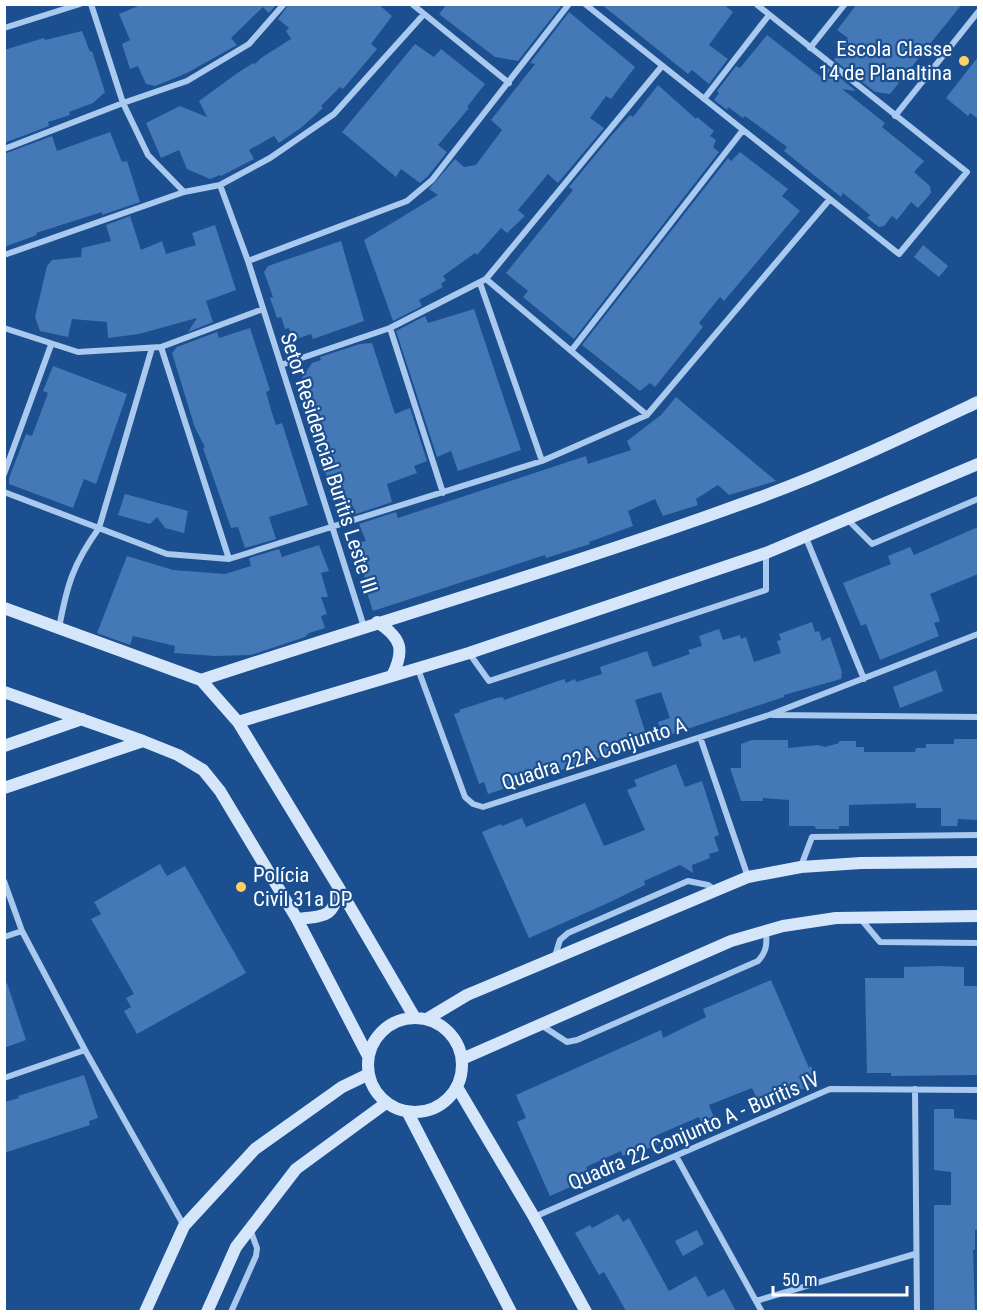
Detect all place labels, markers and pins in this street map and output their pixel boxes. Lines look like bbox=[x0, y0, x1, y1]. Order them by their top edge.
place label: Escola Classe 14 de Planaltina bbox=[819, 37, 952, 85]
marker: Escola Classe 14 de Planaltina bbox=[957, 54, 971, 68]
place label: Polícia Civil 31a DP bbox=[253, 863, 352, 911]
marker: Polícia Civil 31a DP bbox=[234, 880, 248, 894]

